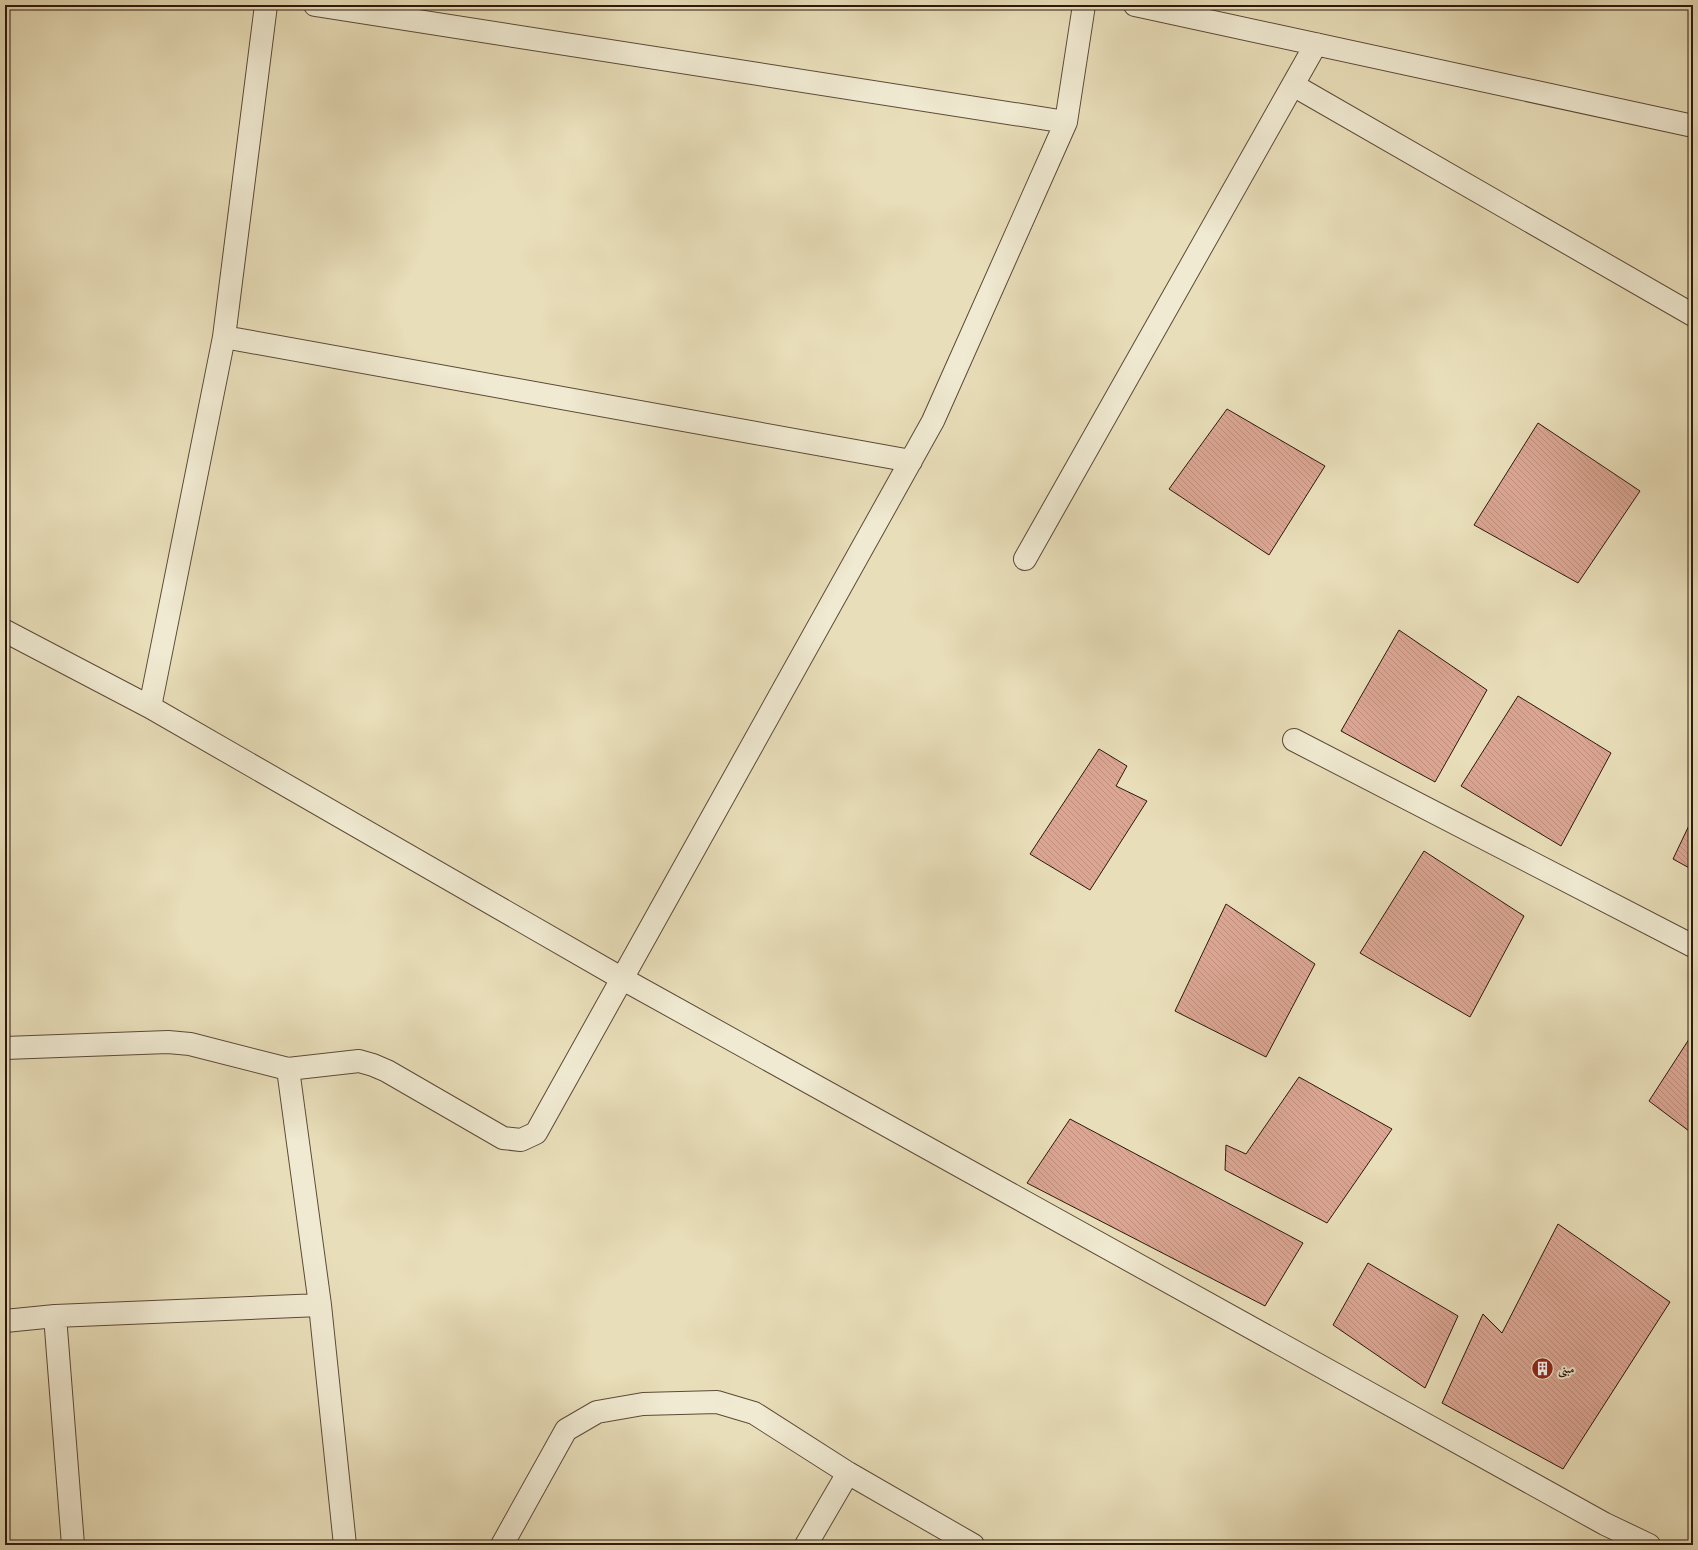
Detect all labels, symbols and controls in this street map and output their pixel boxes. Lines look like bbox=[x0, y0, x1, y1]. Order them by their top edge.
building icon: مبنى bbox=[1530, 1355, 1556, 1381]
place label: مبنى bbox=[1558, 1361, 1575, 1378]

